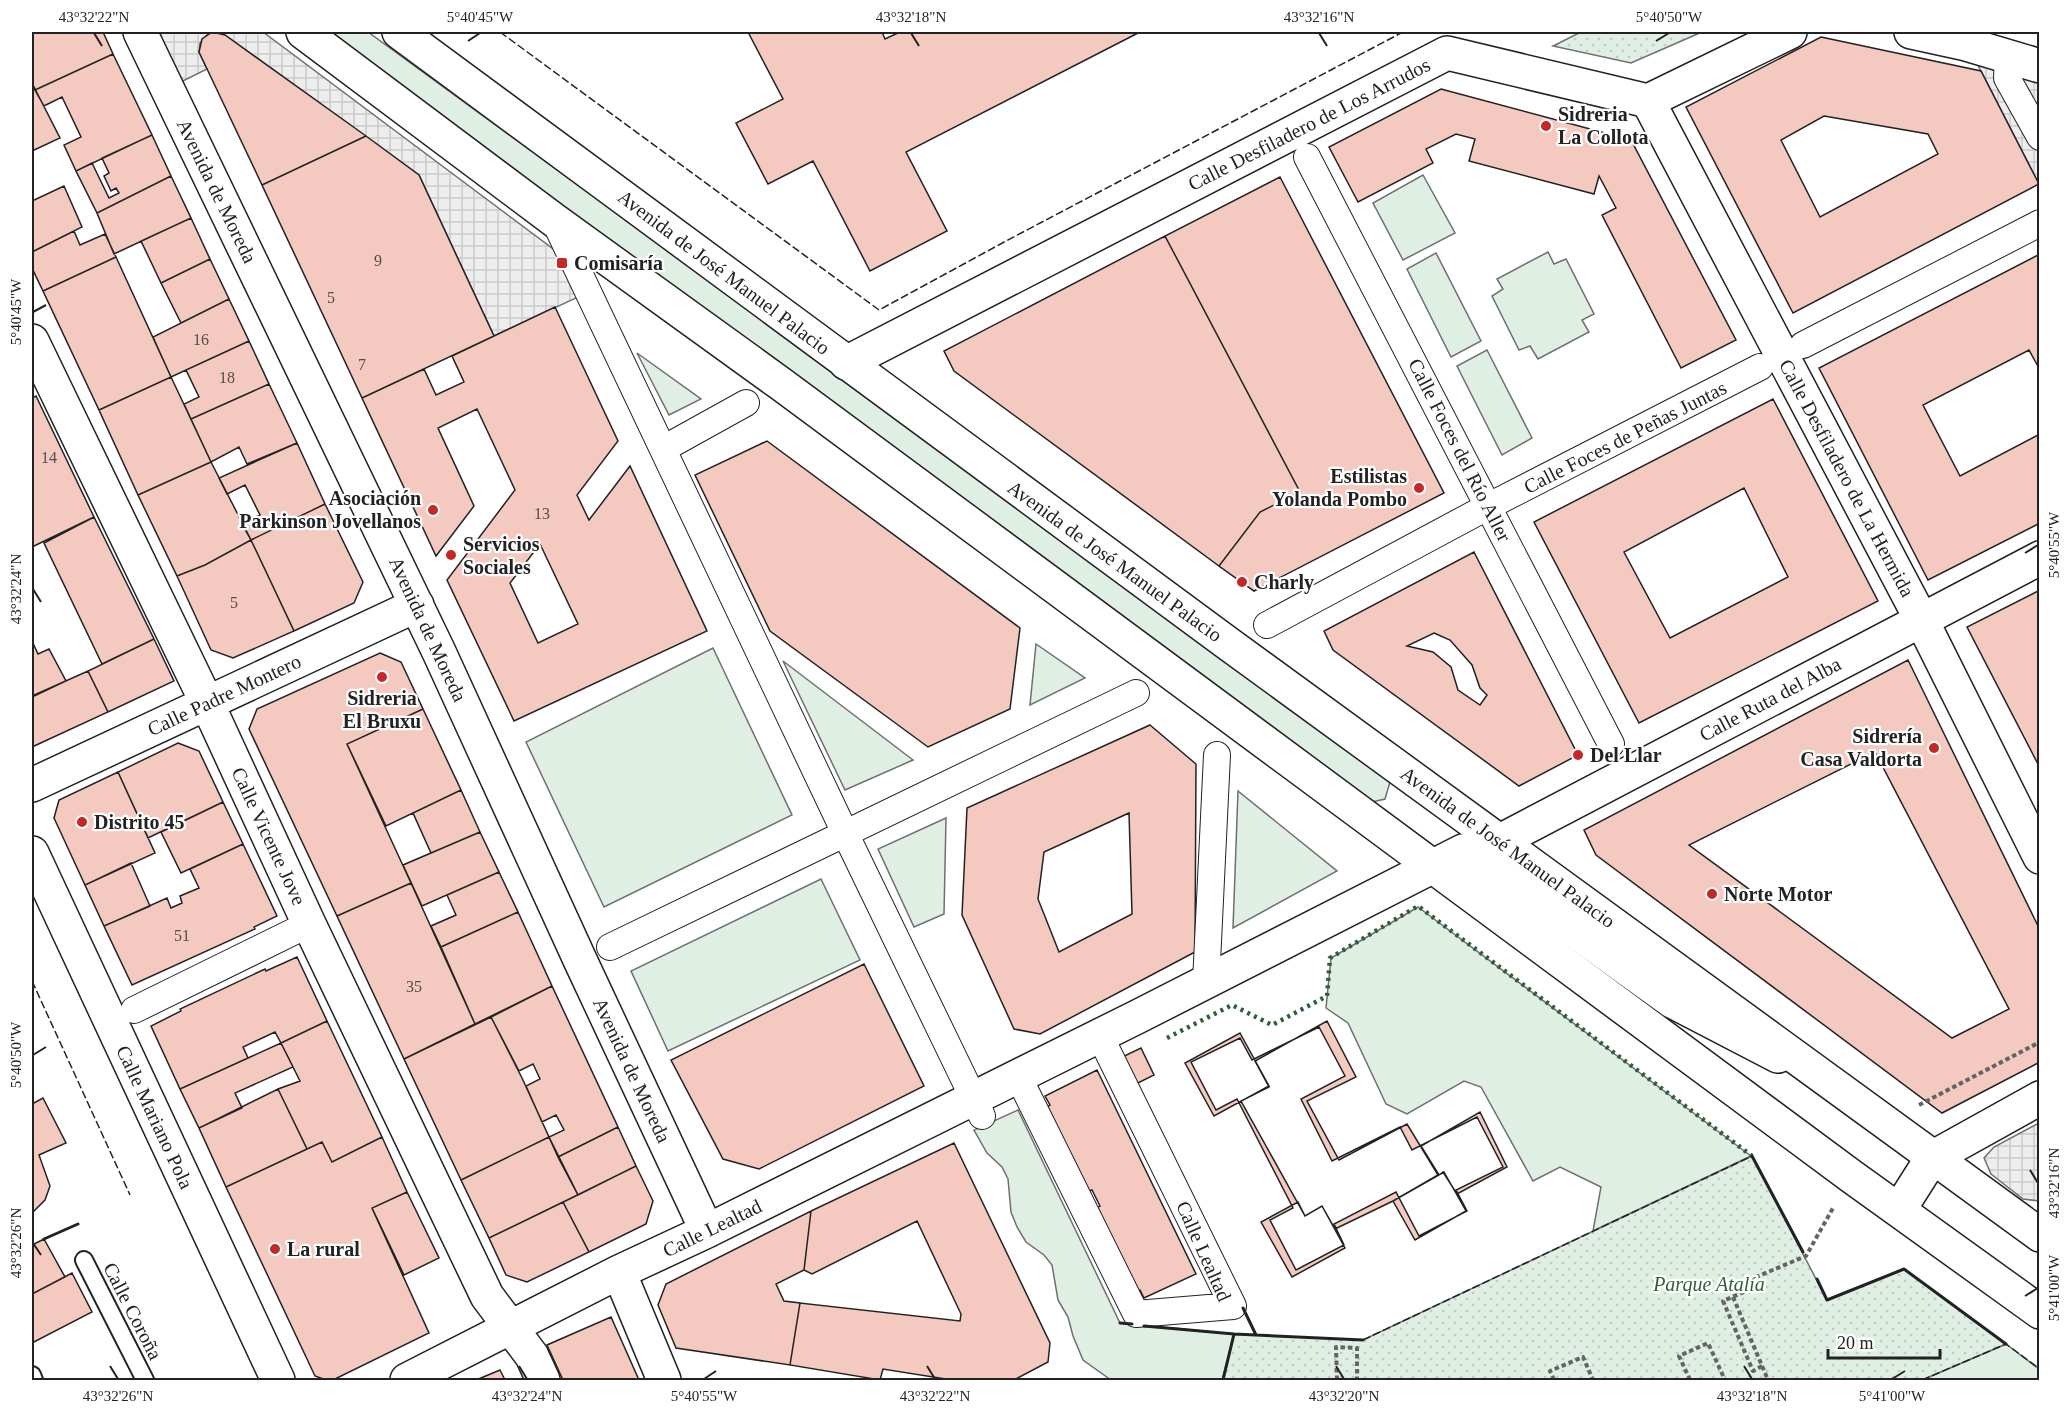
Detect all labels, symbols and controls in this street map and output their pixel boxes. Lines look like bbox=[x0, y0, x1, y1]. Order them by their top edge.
text: 43°32'22"N bbox=[59, 9, 129, 25]
text: 5°40'45"W bbox=[447, 9, 514, 25]
text: 43°32'18"N bbox=[876, 9, 946, 25]
text: 43°32'16"N bbox=[1284, 9, 1354, 25]
text: 5°40'50"W bbox=[1636, 9, 1703, 25]
street label: Calle Desfiladero de Los Arrudos bbox=[1184, 53, 1434, 195]
place label: Sidreria La Collota bbox=[1558, 103, 1649, 148]
street label: Avenida de Moreda bbox=[173, 115, 261, 267]
marker: Sidreria La Collota bbox=[1539, 119, 1553, 133]
street label: Avenida de José Manuel Palacio bbox=[614, 185, 834, 359]
house number: 9 bbox=[374, 252, 382, 269]
place label: Comisaría bbox=[574, 252, 663, 274]
marker: Comisaría bbox=[555, 256, 569, 270]
text: 5°40'45"W bbox=[8, 278, 24, 345]
house number: 5 bbox=[327, 289, 335, 306]
house number: 16 bbox=[193, 331, 209, 348]
street label: Calle Foces del Río Aller bbox=[1404, 355, 1516, 545]
house number: 7 bbox=[358, 356, 366, 373]
street label: Calle Desfiladero de La Hermida bbox=[1775, 356, 1919, 600]
house number: 18 bbox=[219, 369, 235, 386]
street label: Calle Foces de Peñas Juntas bbox=[1520, 376, 1730, 498]
house number: 14 bbox=[41, 449, 57, 466]
place label: Estilistas Yolanda Pombo bbox=[1272, 465, 1407, 510]
street label: Avenida de José Manuel Palacio bbox=[1004, 476, 1226, 646]
marker: Estilistas Yolanda Pombo bbox=[1412, 481, 1426, 495]
place label: Asociación Parkinson Jovellanos bbox=[239, 487, 421, 532]
marker: Asociación Parkinson Jovellanos bbox=[426, 503, 440, 517]
house number: 13 bbox=[534, 505, 550, 522]
text: 5°40'55"W bbox=[2046, 511, 2062, 578]
place label: Servicios Sociales bbox=[463, 533, 540, 578]
marker: Servicios Sociales bbox=[444, 548, 458, 562]
street label: Avenida de Moreda bbox=[385, 553, 471, 705]
text: 43°32'24"N bbox=[8, 554, 24, 624]
place label: Charly bbox=[1254, 571, 1314, 594]
marker: Charly bbox=[1235, 575, 1249, 589]
house number: 5 bbox=[230, 594, 238, 611]
street label: Calle Padre Montero bbox=[144, 650, 304, 740]
street label: Calle Ruta del Alba bbox=[1695, 652, 1845, 746]
marker: Sidreria El Bruxu bbox=[375, 670, 389, 684]
place label: Sidreria El Bruxu bbox=[343, 687, 421, 732]
place label: Sidrería Casa Valdorta bbox=[1800, 725, 1922, 770]
marker: Sidrería Casa Valdorta bbox=[1927, 741, 1941, 755]
place label: Del Llar bbox=[1590, 744, 1662, 766]
marker: Del Llar bbox=[1571, 748, 1585, 762]
street label: Avenida de José Manuel Palacio bbox=[1397, 762, 1619, 932]
street label: Calle Vicente Jove bbox=[227, 764, 311, 908]
place label: Distrito 45 bbox=[94, 811, 185, 833]
marker: Distrito 45 bbox=[75, 815, 89, 829]
place label: Norte Motor bbox=[1724, 883, 1832, 905]
marker: Norte Motor bbox=[1705, 887, 1719, 901]
house number: 51 bbox=[174, 927, 190, 944]
house number: 35 bbox=[406, 978, 422, 995]
street label: Avenida de Moreda bbox=[589, 994, 675, 1146]
text: 5°40'50"W bbox=[8, 1021, 24, 1088]
street label: Calle Mariano Pola bbox=[112, 1042, 198, 1192]
text: 43°32'16"N bbox=[2046, 1148, 2062, 1218]
street label: Calle Lealtad bbox=[659, 1195, 765, 1261]
street label: Calle Lealtad bbox=[1172, 1198, 1236, 1304]
text: 43°32'26"N bbox=[8, 1208, 24, 1278]
place label: La rural bbox=[287, 1238, 360, 1260]
marker: La rural bbox=[268, 1242, 282, 1256]
text: 5°41'00"W bbox=[2046, 1254, 2062, 1321]
street label: Calle Coroña bbox=[99, 1259, 167, 1363]
park label: Parque Atalía bbox=[1652, 1273, 1765, 1296]
scale bar bbox=[1828, 1322, 1940, 1360]
text: 20 m bbox=[1837, 1333, 1874, 1353]
text: 43°32'26"N bbox=[83, 1388, 153, 1404]
text: 43°32'24"N bbox=[492, 1388, 562, 1404]
text: 5°40'55"W bbox=[671, 1388, 738, 1404]
text: 43°32'22"N bbox=[900, 1388, 970, 1404]
text: 43°32'20"N bbox=[1309, 1388, 1379, 1404]
text: 43°32'18"N bbox=[1717, 1388, 1787, 1404]
text: 5°41'00"W bbox=[1859, 1388, 1926, 1404]

